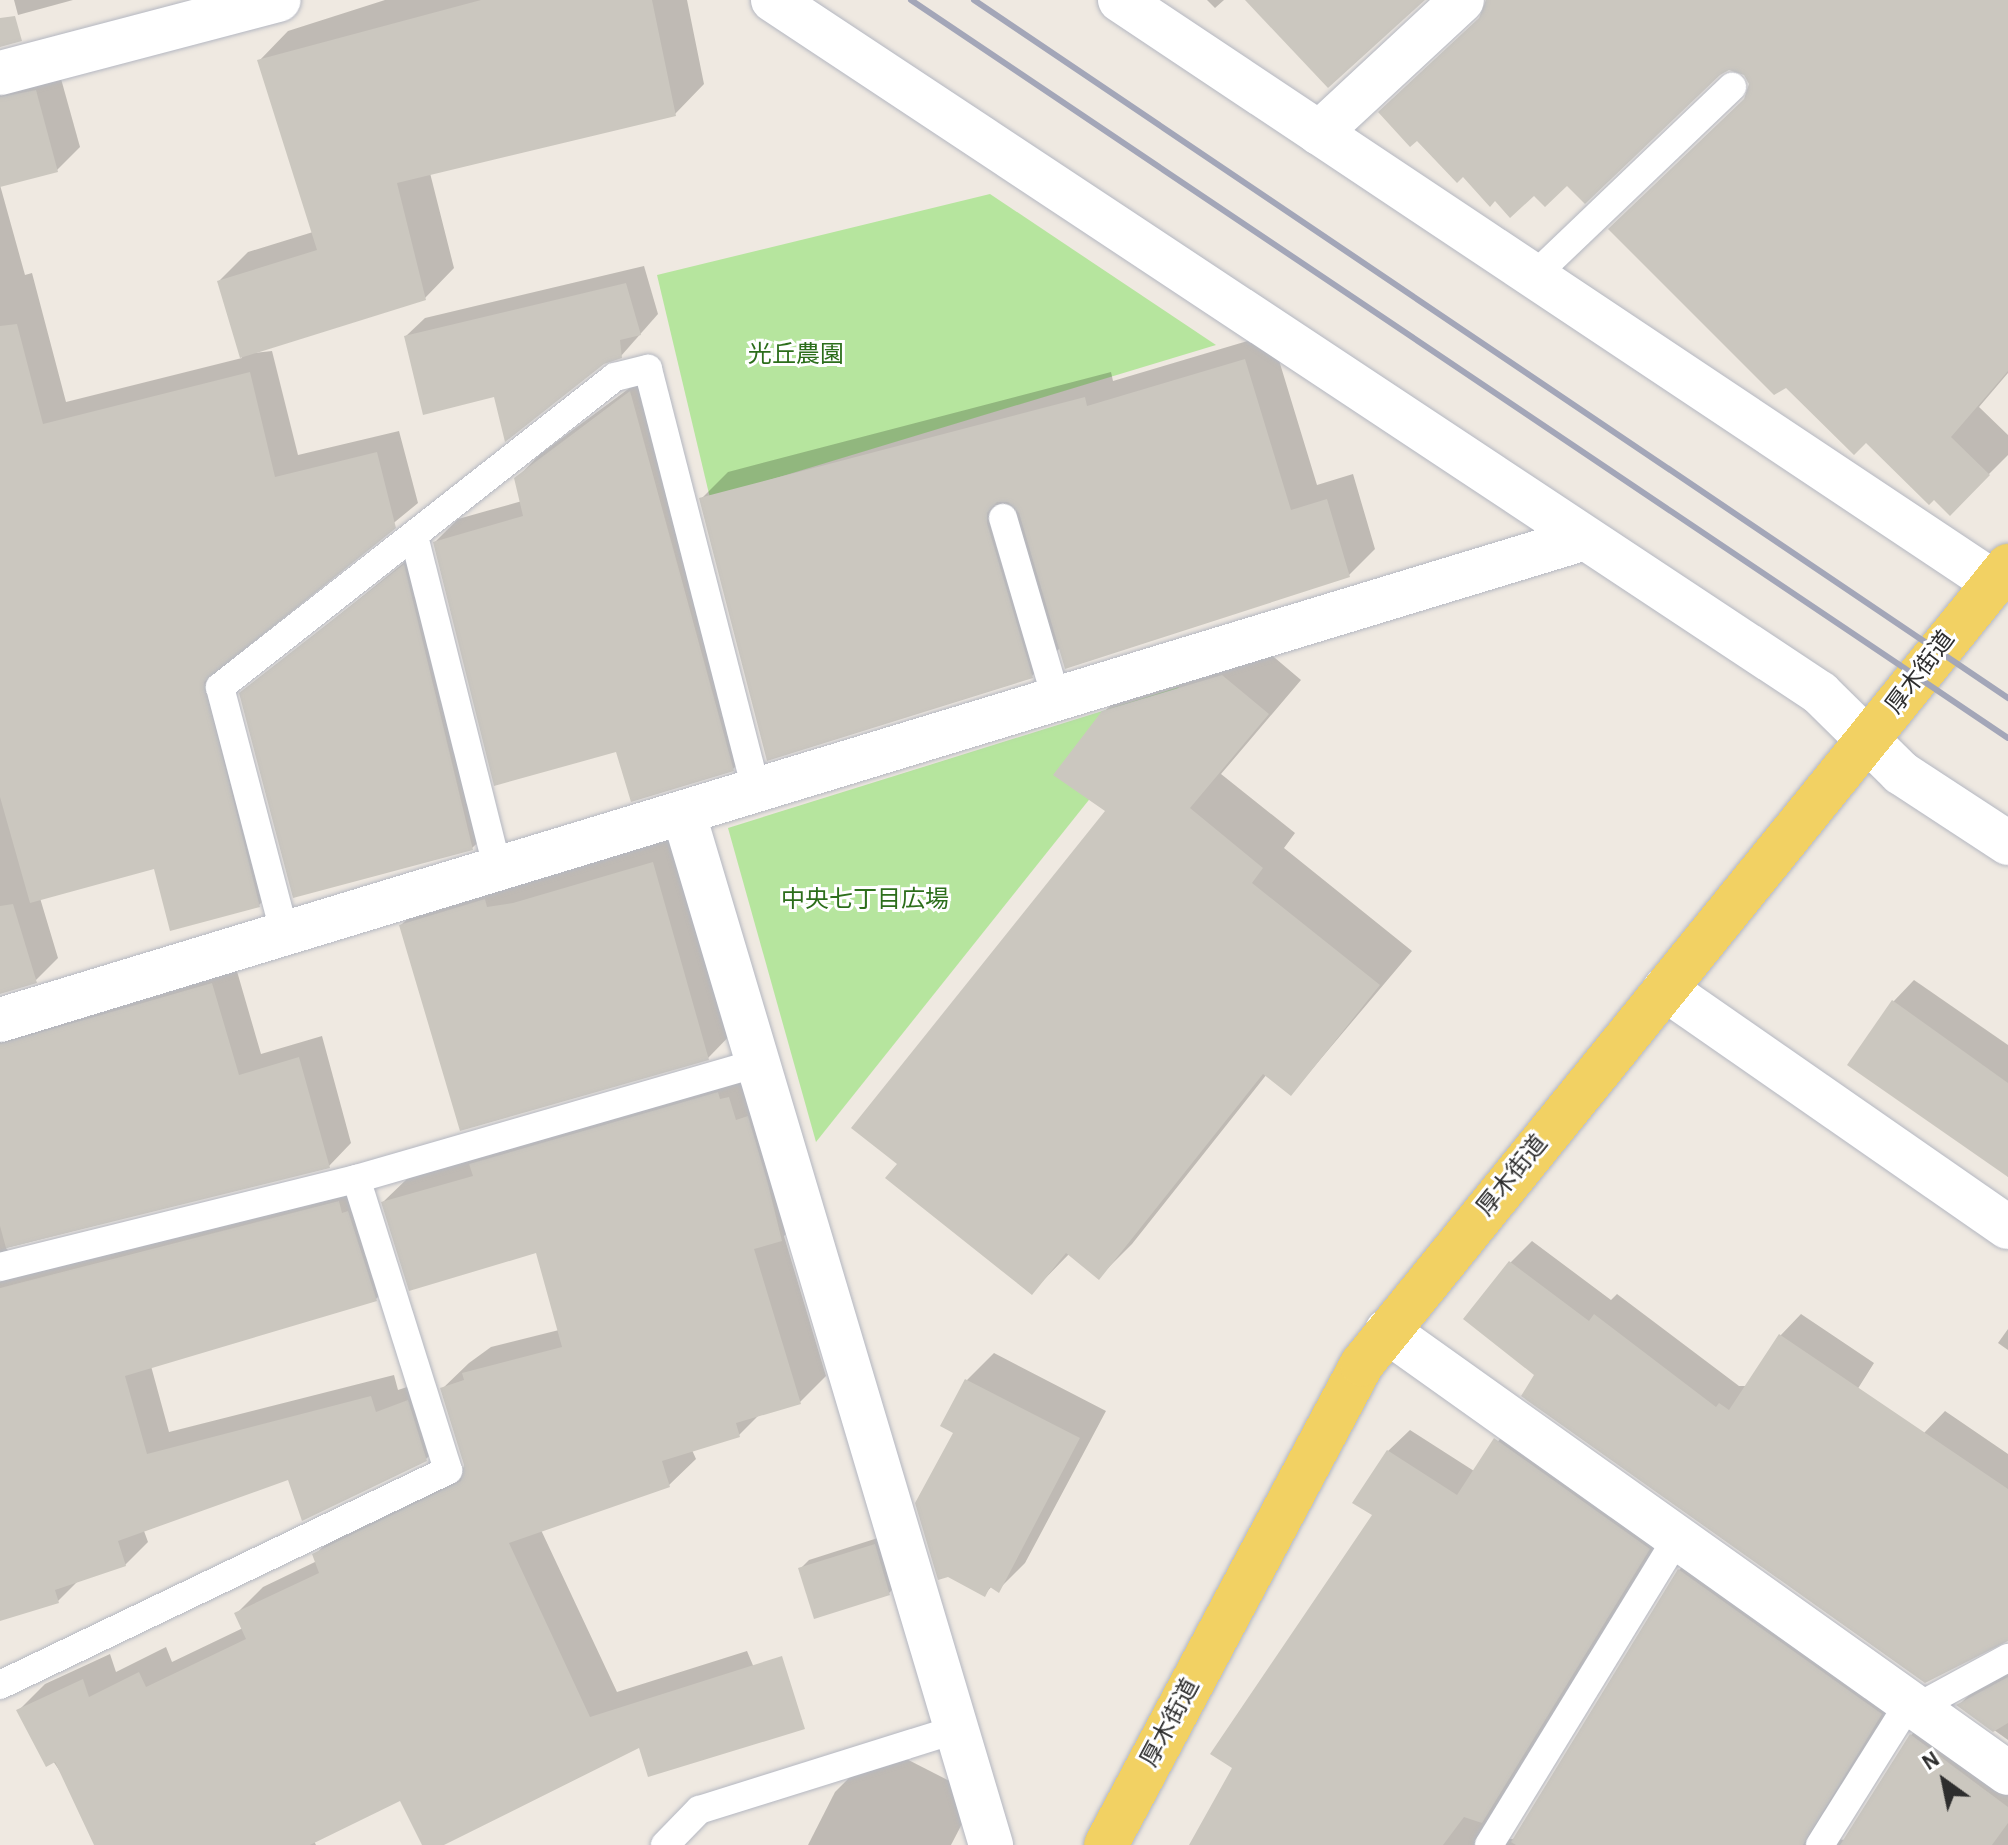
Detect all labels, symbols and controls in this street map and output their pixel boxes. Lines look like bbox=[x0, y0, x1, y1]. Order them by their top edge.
park label: 光丘農園 bbox=[748, 342, 844, 370]
street label: 厚木街道 bbox=[1881, 626, 1961, 720]
park label: 中央七丁目広場 bbox=[781, 887, 949, 915]
street label: 厚木街道 bbox=[1472, 1130, 1554, 1222]
street label: 厚木街道 bbox=[1136, 1674, 1206, 1772]
north arrow bbox=[1904, 1741, 1984, 1821]
text: N bbox=[1919, 1747, 1943, 1774]

